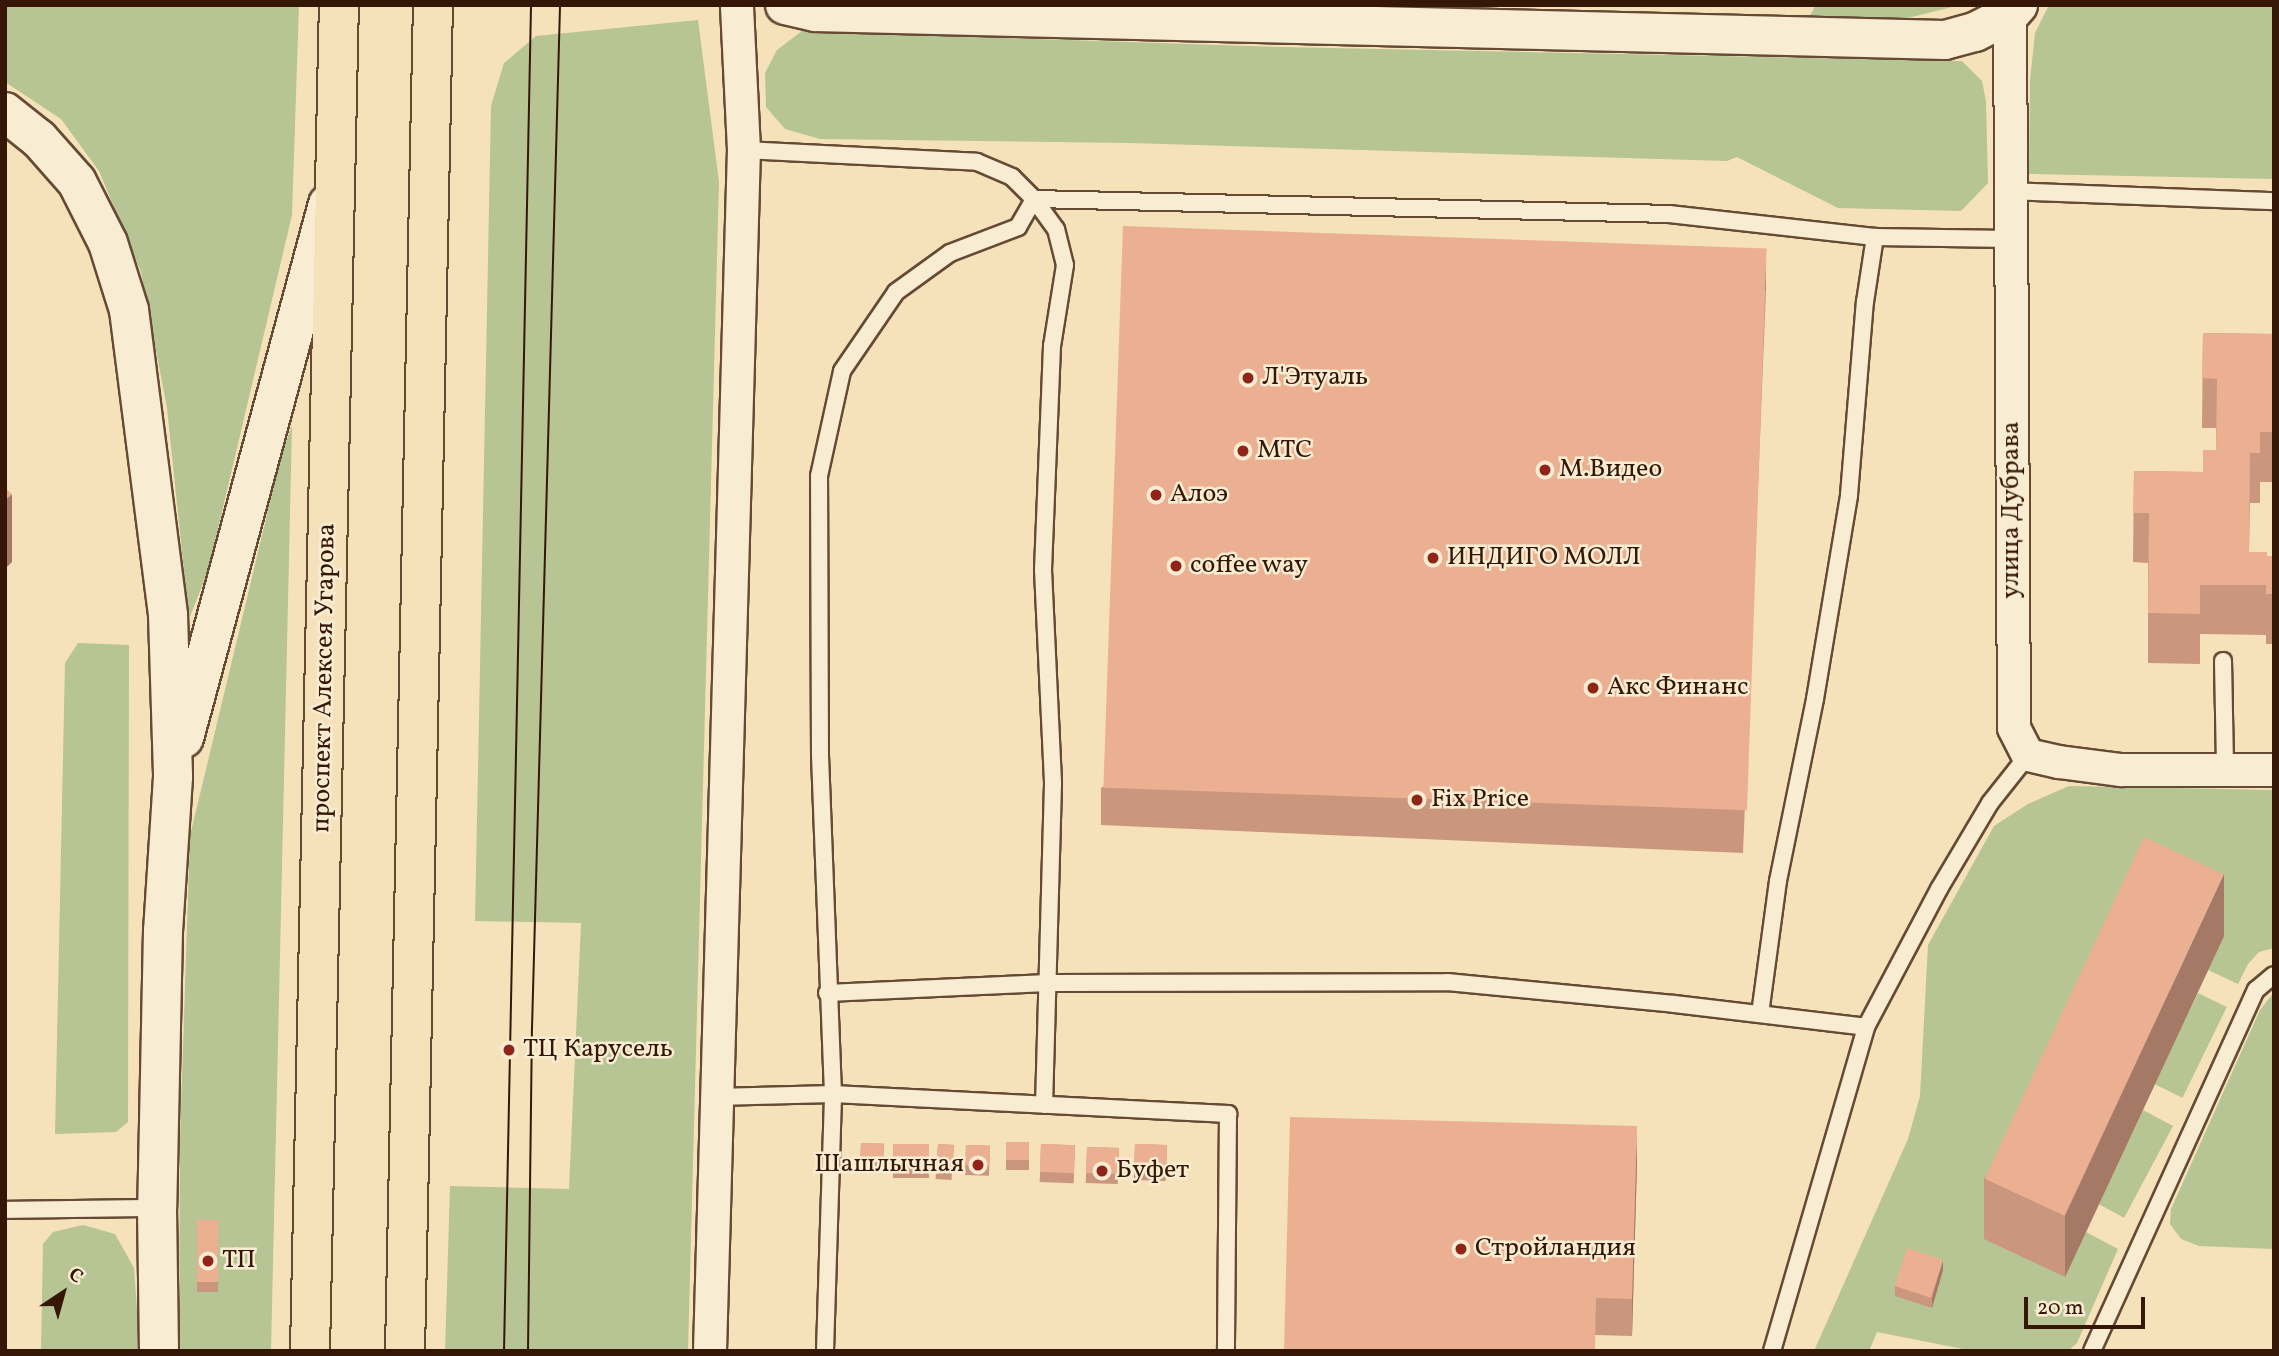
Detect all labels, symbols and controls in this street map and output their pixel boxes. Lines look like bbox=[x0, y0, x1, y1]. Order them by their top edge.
place label: Л'Этуаль bbox=[1262, 362, 1368, 394]
marker: Л'Этуаль bbox=[1240, 370, 1256, 386]
street label: улица Дубрава bbox=[1996, 421, 2028, 599]
place label: МТС bbox=[1257, 435, 1312, 467]
marker: МТС bbox=[1235, 443, 1251, 459]
place label: М.Видео bbox=[1559, 454, 1662, 486]
marker: М.Видео bbox=[1537, 462, 1553, 478]
place label: Алоэ bbox=[1170, 479, 1228, 511]
marker: Алоэ bbox=[1148, 487, 1164, 503]
street label: проспект Алексея Угарова bbox=[307, 523, 343, 833]
place label: ИНДИГО МОЛЛ bbox=[1447, 542, 1641, 574]
place label: coffee way bbox=[1190, 550, 1309, 582]
marker: ИНДИГО МОЛЛ bbox=[1425, 550, 1441, 566]
marker: coffee way bbox=[1168, 558, 1184, 574]
place label: Акс Финанс bbox=[1607, 672, 1749, 704]
marker: Акс Финанс bbox=[1585, 680, 1601, 696]
place label: Fix Price bbox=[1431, 784, 1529, 816]
marker: Fix Price bbox=[1409, 792, 1425, 808]
place label: ТЦ Карусель bbox=[523, 1034, 673, 1066]
marker: ТЦ Карусель bbox=[501, 1042, 517, 1058]
place label: Шашлычная bbox=[814, 1149, 964, 1181]
place label: Буфет bbox=[1116, 1155, 1189, 1187]
marker: Шашлычная bbox=[970, 1157, 986, 1173]
marker: Буфет bbox=[1094, 1163, 1110, 1179]
place label: Стройландия bbox=[1475, 1233, 1636, 1265]
marker: Стройландия bbox=[1453, 1241, 1469, 1257]
place label: ТП bbox=[222, 1245, 256, 1277]
marker: ТП bbox=[200, 1253, 216, 1269]
north arrow bbox=[28, 1258, 98, 1328]
text: С bbox=[63, 1262, 88, 1290]
scale bar bbox=[2027, 1282, 2148, 1326]
text: 20 m bbox=[2037, 1294, 2083, 1323]

